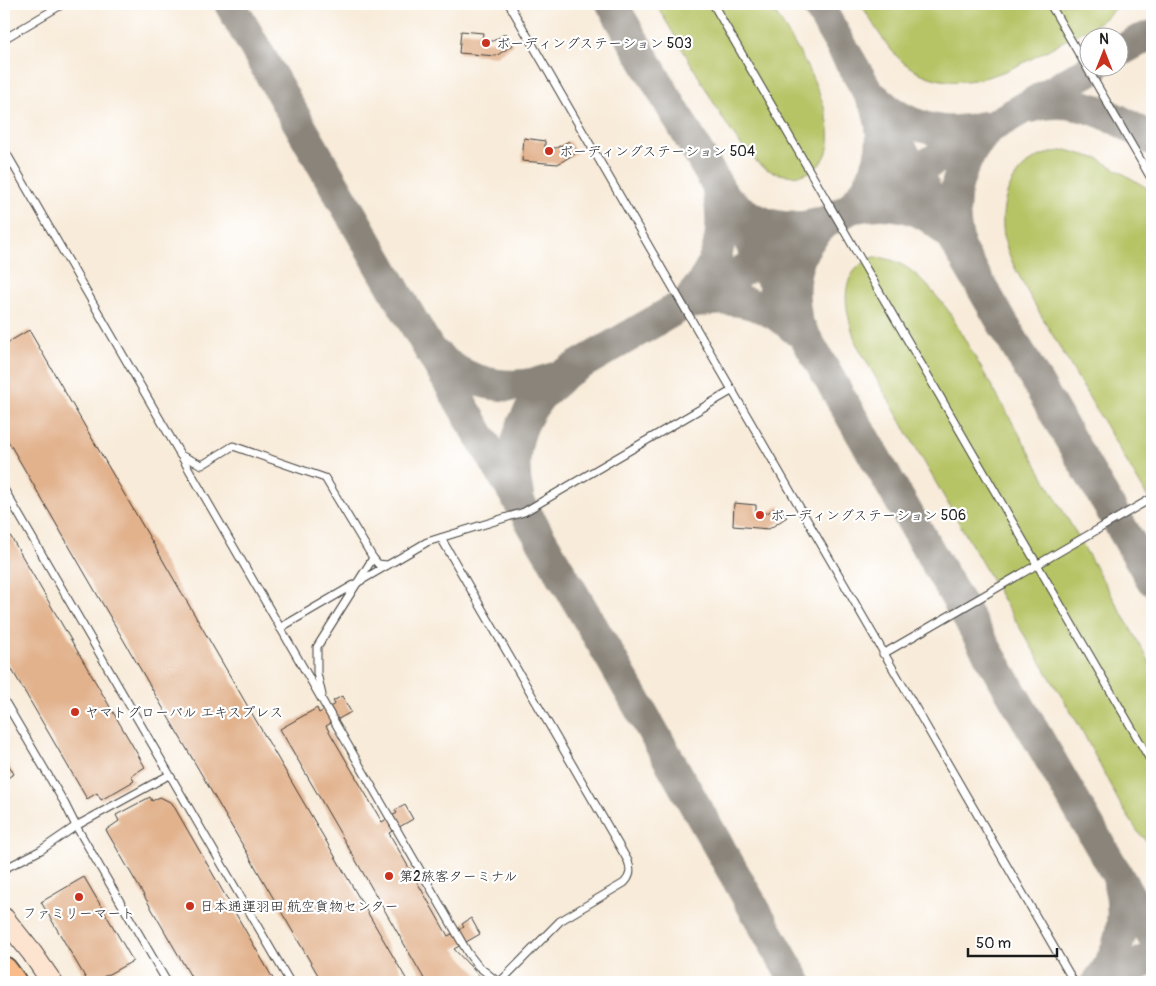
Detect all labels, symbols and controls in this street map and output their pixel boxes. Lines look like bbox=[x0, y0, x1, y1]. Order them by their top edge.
north arrow bbox=[1078, 28, 1128, 78]
text: N bbox=[1099, 31, 1109, 48]
place label: ボーディングステーション 503 bbox=[496, 35, 692, 52]
marker: ボーディングステーション 503 bbox=[480, 37, 492, 49]
place label: ボーディングステーション 504 bbox=[559, 143, 755, 160]
marker: ボーディングステーション 504 bbox=[543, 145, 555, 157]
place label: ボーディングステーション 506 bbox=[770, 507, 966, 524]
marker: ボーディングステーション 506 bbox=[754, 509, 766, 521]
place label: ヤマトグローバル エキスプレス bbox=[85, 704, 283, 721]
marker: ヤマトグローバル エキスプレス bbox=[69, 706, 81, 718]
place label: 第2旅客ターミナル bbox=[399, 868, 518, 885]
marker: 第2旅客ターミナル bbox=[383, 870, 395, 882]
marker: ファミリーマート bbox=[73, 891, 85, 903]
place label: 日本通運羽田 航空貨物センター bbox=[200, 898, 398, 915]
marker: 日本通運羽田 航空貨物センター bbox=[184, 900, 196, 912]
place label: ファミリーマート bbox=[23, 905, 135, 922]
scale bar bbox=[968, 926, 1057, 958]
text: 50 m bbox=[976, 934, 1011, 953]

